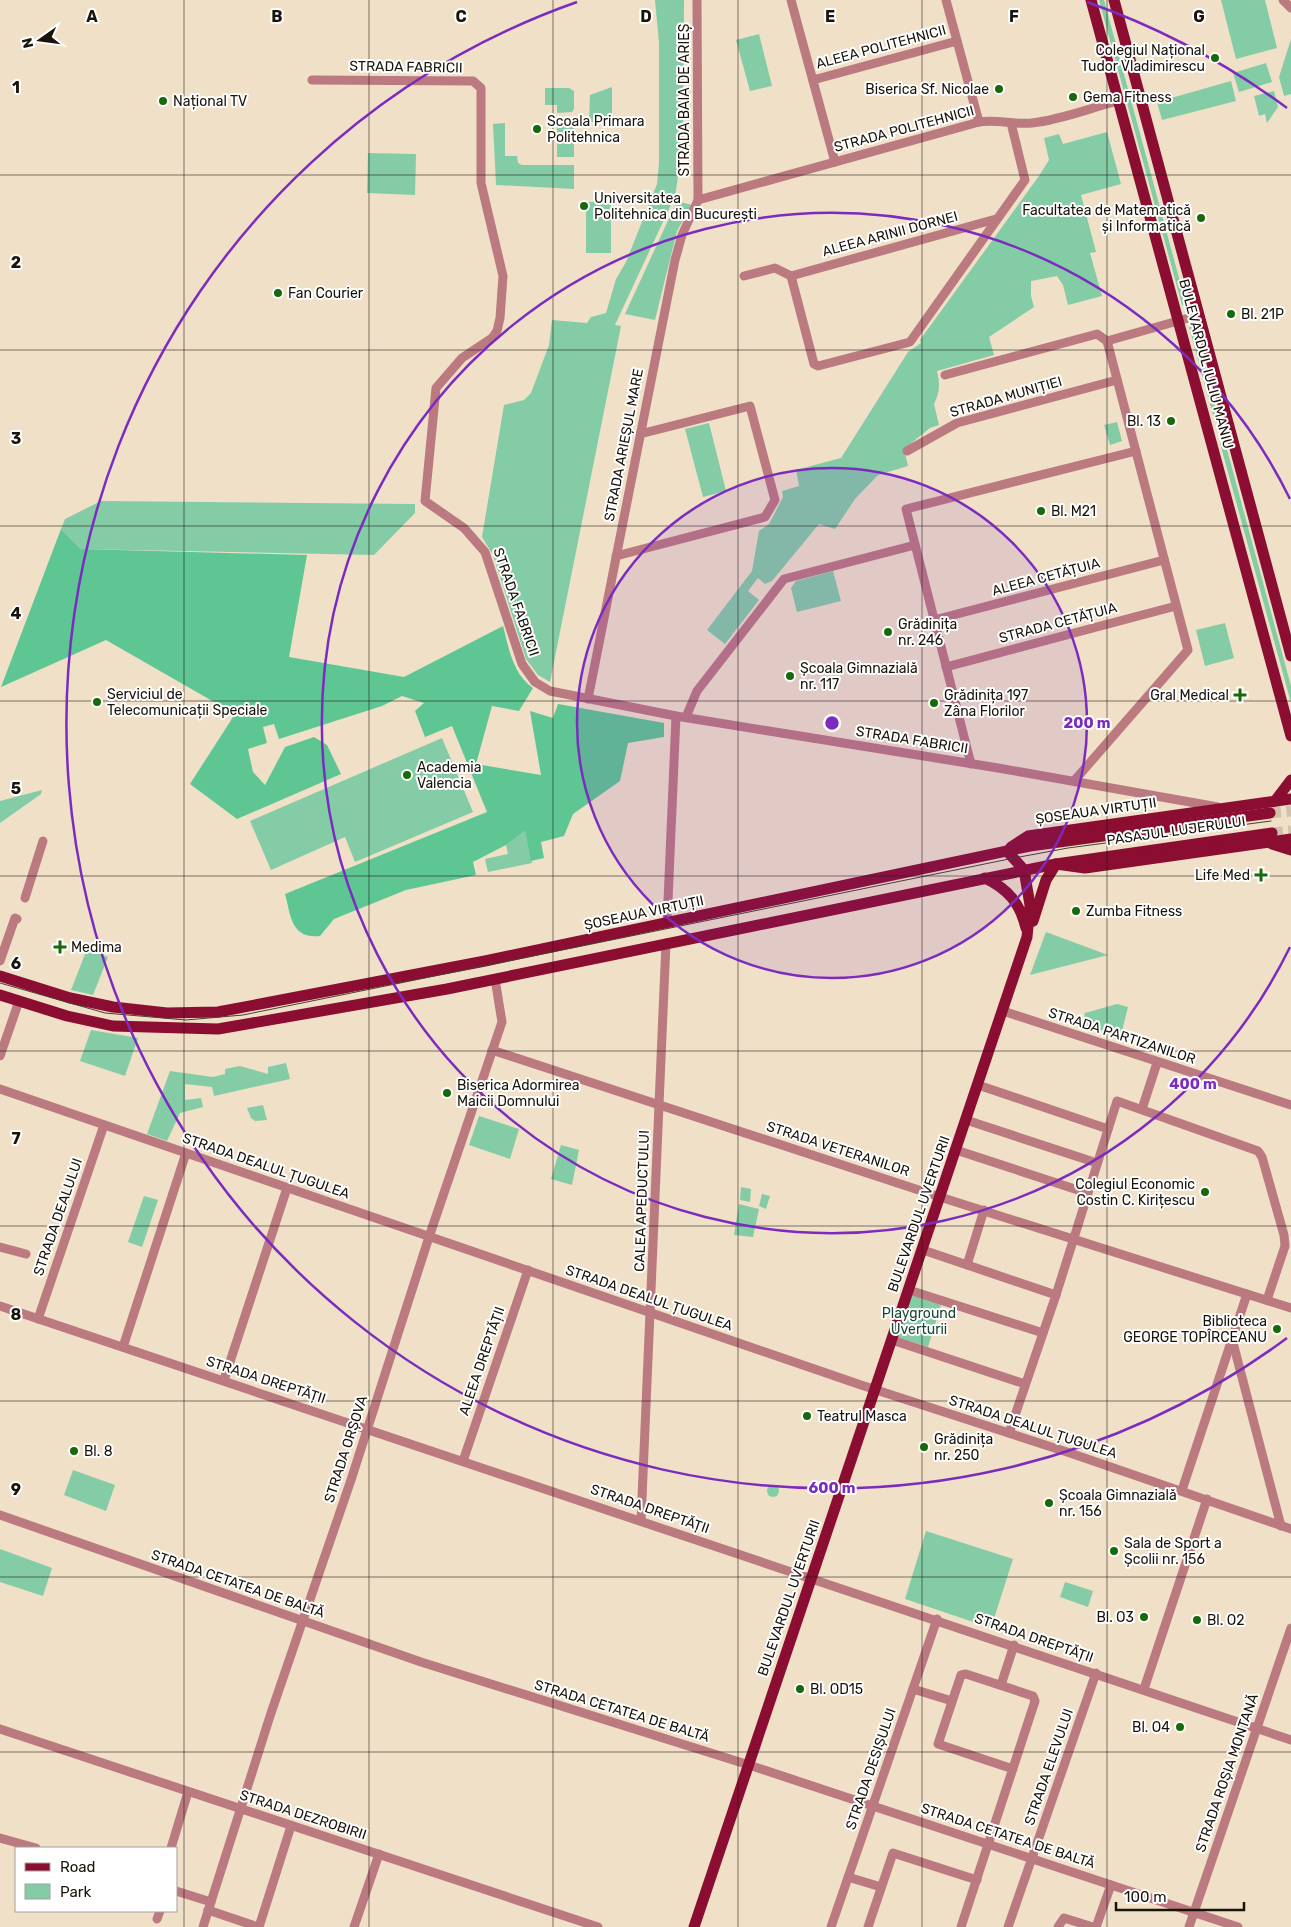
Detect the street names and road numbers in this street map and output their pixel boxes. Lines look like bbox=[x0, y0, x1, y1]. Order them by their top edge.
street label: ALEEA POLITEHNICII bbox=[814, 21, 948, 73]
street label: STRADA BAIA DE ARIEȘ bbox=[676, 23, 693, 176]
street label: STRADA FABRICII bbox=[349, 58, 463, 76]
street label: STRADA POLITEHNICII bbox=[832, 102, 976, 156]
street label: ALEEA ARINII DORNEI bbox=[820, 208, 960, 260]
street label: BULEVARDUL IULIU MANIU bbox=[1175, 277, 1237, 451]
street label: STRADA ARIEȘUL MARE bbox=[601, 367, 647, 523]
street label: STRADA MUNIȚIEI bbox=[948, 373, 1064, 421]
street label: STRADA FABRICII bbox=[489, 546, 543, 658]
street label: ALEEA CETĂȚUIA bbox=[990, 553, 1102, 600]
street label: STRADA CETĂȚUIA bbox=[997, 598, 1119, 647]
street label: STRADA FABRICII bbox=[855, 723, 969, 757]
street label: ȘOSEAUA VIRTUȚII bbox=[1034, 794, 1158, 828]
street label: PASAJUL LUJERULUI bbox=[1105, 813, 1247, 849]
street label: ȘOSEAUA VIRTUȚII bbox=[583, 892, 705, 934]
street label: STRADA PARTIZANILOR bbox=[1046, 1004, 1198, 1068]
street label: STRADA VETERANILOR bbox=[764, 1118, 912, 1180]
street label: STRADA DEALUL ȚUGULEA bbox=[180, 1129, 352, 1203]
street label: CALEA APEDUCTULUI bbox=[631, 1130, 653, 1272]
street label: BULEVARDUL UVERTURII bbox=[884, 1134, 954, 1294]
street label: STRADA DEALULUI bbox=[30, 1156, 86, 1278]
street label: STRADA DEALUL ȚUGULEA bbox=[563, 1261, 735, 1335]
street label: ALEEA DREPTĂȚII bbox=[454, 1304, 509, 1418]
street label: STRADA DREPTĂȚII bbox=[204, 1352, 328, 1407]
street label: STRADA DEALUL ȚUGULEA bbox=[947, 1392, 1120, 1462]
street label: STRADA ORȘOVA bbox=[321, 1393, 372, 1505]
street label: STRADA DREPTĂȚII bbox=[588, 1480, 712, 1537]
street label: BULEVARDUL UVERTURII bbox=[754, 1518, 824, 1678]
street label: STRADA CETATEA DE BALTĂ bbox=[149, 1545, 328, 1622]
street label: STRADA DREPTĂȚII bbox=[972, 1609, 1096, 1666]
street label: STRADA CETATEA DE BALTĂ bbox=[532, 1675, 713, 1746]
street label: STRADA ROȘIA MONTANĂ bbox=[1191, 1691, 1262, 1855]
street label: STRADA DESIȘULUI bbox=[842, 1706, 900, 1832]
street label: STRADA ELEVULUI bbox=[1021, 1706, 1077, 1828]
street label: STRADA DEZROBIRII bbox=[237, 1786, 369, 1844]
street label: STRADA CETATEA DE BALTĂ bbox=[919, 1799, 1098, 1872]

